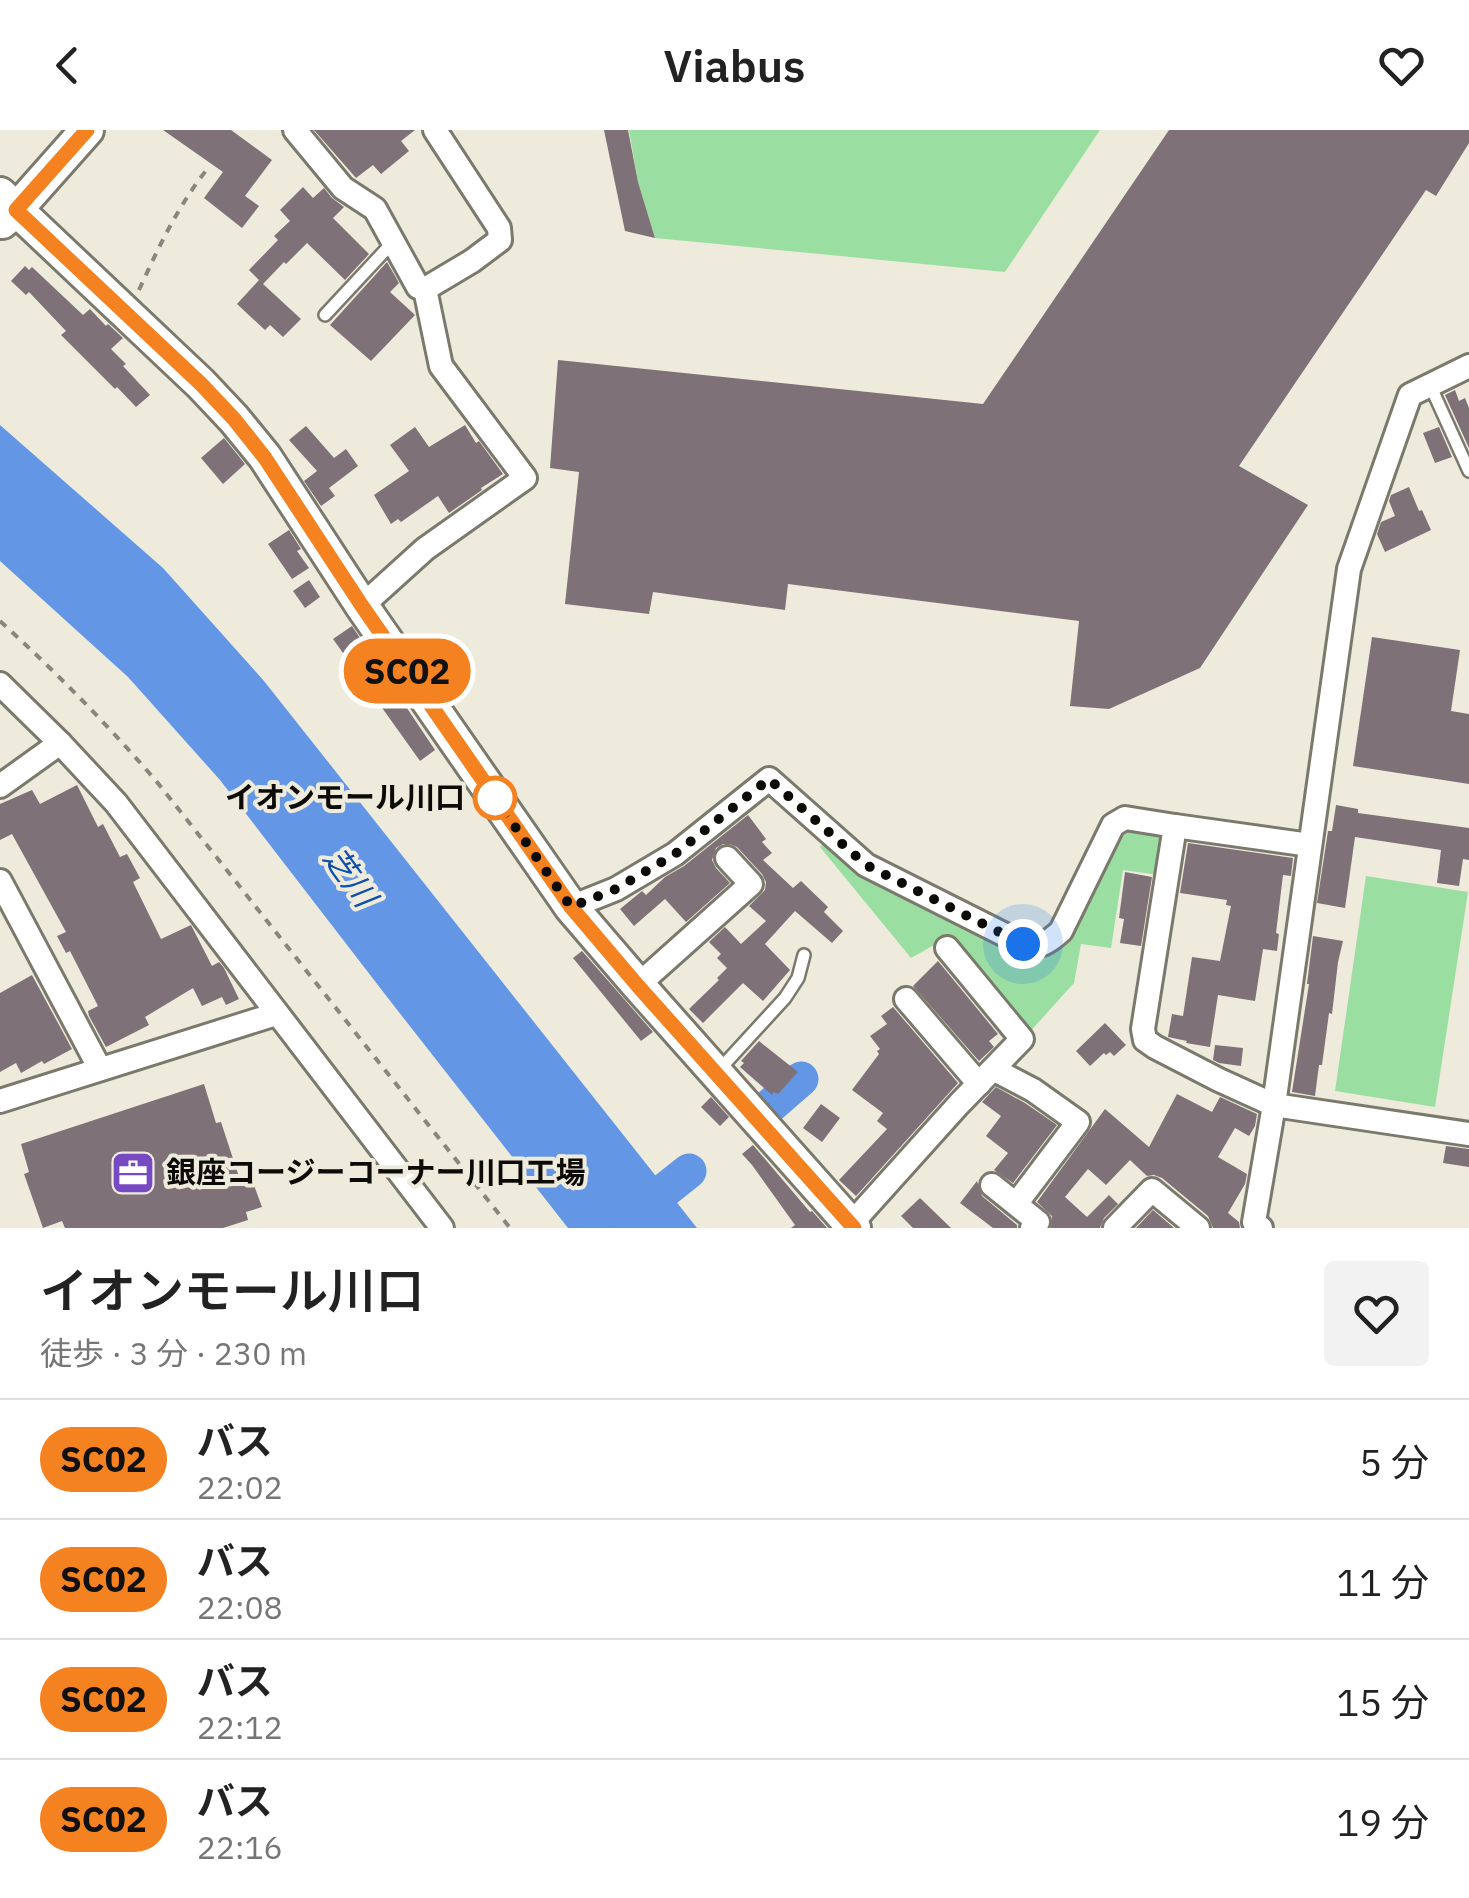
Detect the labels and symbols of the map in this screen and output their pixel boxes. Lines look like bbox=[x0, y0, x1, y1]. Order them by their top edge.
line badge: SC02 bbox=[337, 638, 477, 704]
place label: イオンモール川口 bbox=[225, 777, 465, 816]
marker: イオンモール川口 bbox=[474, 777, 516, 819]
water label: 芝川 bbox=[315, 838, 388, 917]
your location bbox=[998, 919, 1048, 969]
office icon: 銀座コージーコーナー川口工場 bbox=[110, 1150, 156, 1196]
place label: 銀座コージーコーナー川口工場 bbox=[166, 1152, 585, 1191]

